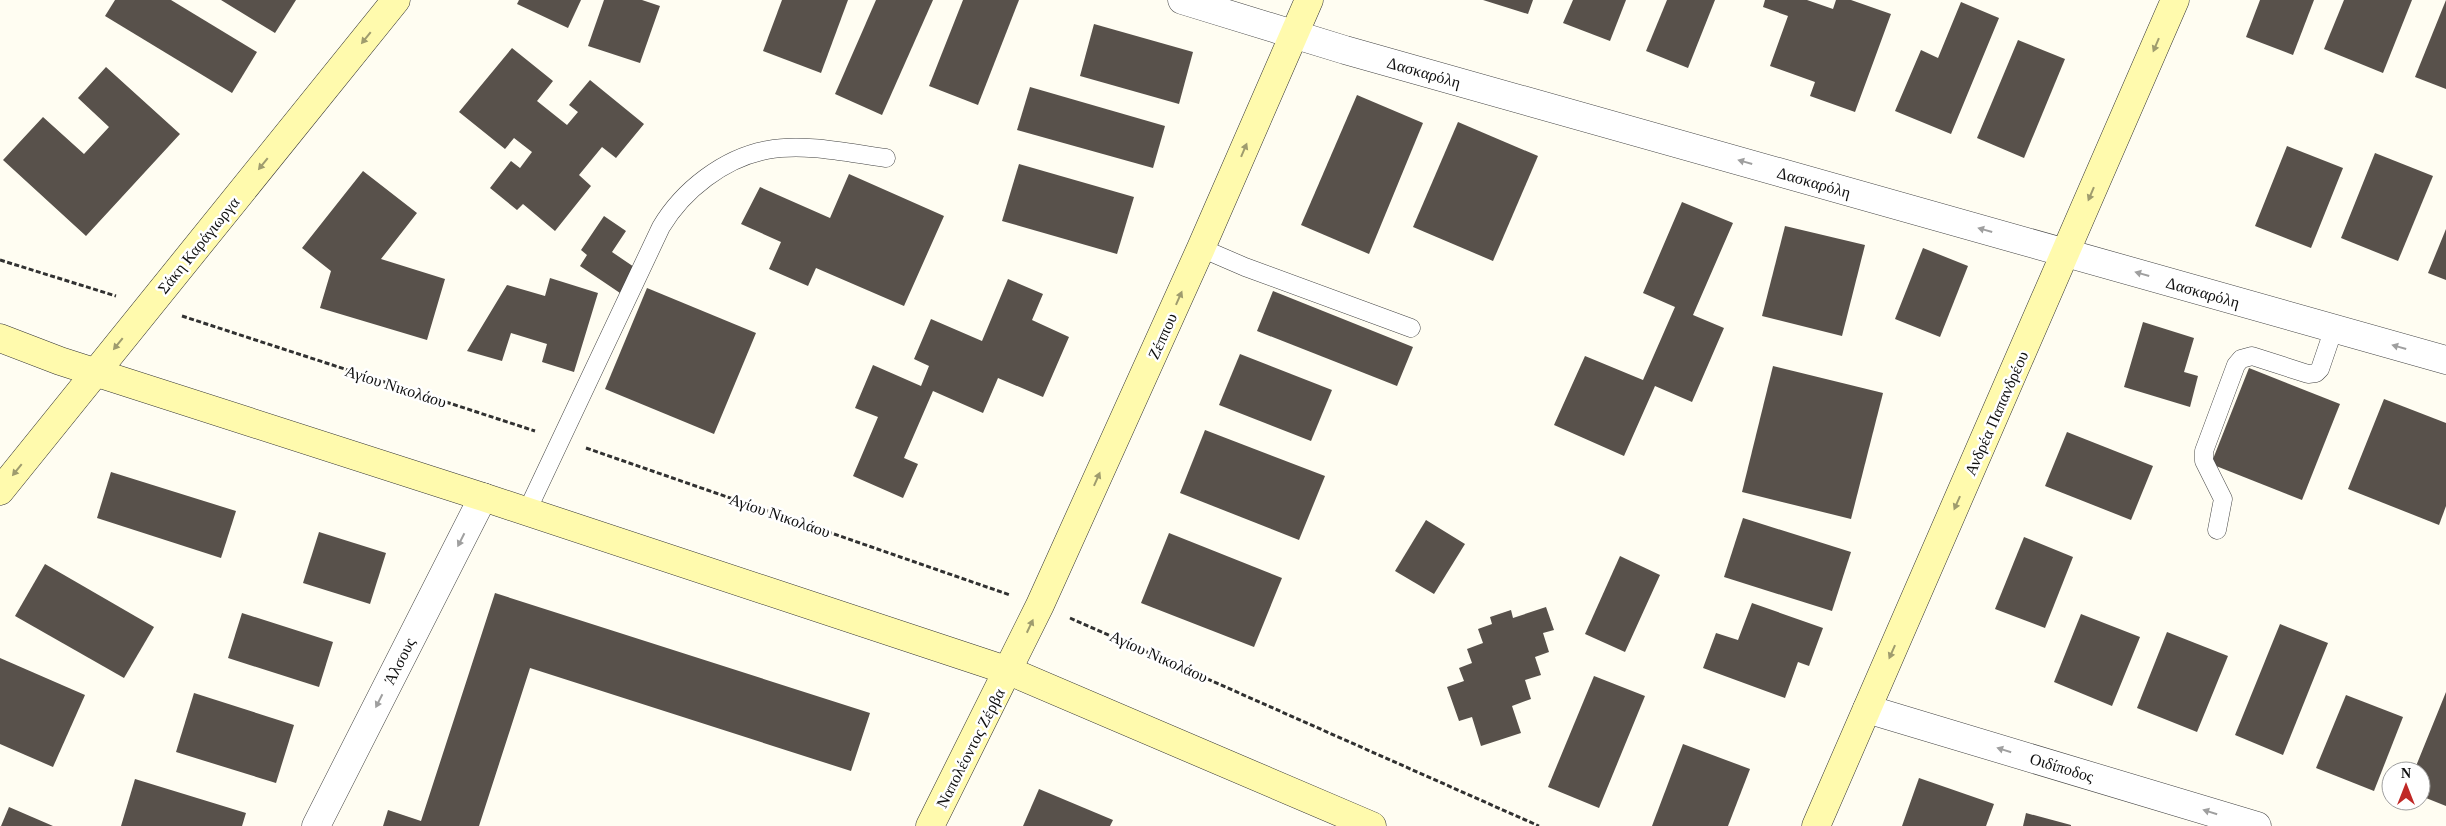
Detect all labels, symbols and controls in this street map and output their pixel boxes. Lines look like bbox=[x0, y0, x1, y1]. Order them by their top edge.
one-way arrow bbox=[360, 31, 371, 44]
one-way arrow bbox=[2151, 38, 2159, 52]
street label: Δασκαρόλη bbox=[1385, 54, 1463, 92]
one-way arrow bbox=[1240, 143, 1248, 157]
one-way arrow bbox=[258, 157, 269, 170]
one-way arrow bbox=[1737, 158, 1752, 166]
street label: Δασκαρόλη bbox=[1775, 164, 1853, 202]
one-way arrow bbox=[2087, 187, 2095, 201]
street label: Σάκη Καράγιωργα bbox=[154, 193, 244, 298]
one-way arrow bbox=[1978, 225, 1993, 233]
one-way arrow bbox=[2134, 270, 2149, 278]
street label: Δασκαρόλη bbox=[2164, 274, 2242, 312]
one-way arrow bbox=[1174, 291, 1183, 306]
street label: Ζέππου bbox=[1145, 310, 1180, 362]
one-way arrow bbox=[113, 337, 124, 350]
one-way arrow bbox=[2391, 342, 2406, 350]
street label: Ανδρέα Παπανδρέου bbox=[1961, 348, 2032, 478]
street label: Αγίου Νικολάου bbox=[343, 362, 449, 412]
one-way arrow bbox=[11, 463, 22, 476]
one-way arrow bbox=[1094, 472, 1102, 486]
street label: Αγίου Νικολάου bbox=[727, 490, 832, 542]
one-way arrow bbox=[1952, 496, 1960, 510]
one-way arrow bbox=[457, 533, 465, 547]
one-way arrow bbox=[1026, 619, 1034, 634]
street label: Αγίου Νικολάου bbox=[1107, 627, 1210, 687]
street label: Άλσους bbox=[380, 634, 419, 687]
one-way arrow bbox=[1887, 645, 1895, 659]
street label: Ναπολέοντος Ζέρβα bbox=[933, 685, 1009, 811]
one-way arrow bbox=[375, 694, 383, 708]
one-way arrow bbox=[1997, 745, 2012, 753]
street label: Οιδίποδος bbox=[2028, 750, 2096, 785]
north arrow bbox=[2381, 761, 2431, 811]
text: N bbox=[2401, 766, 2411, 781]
one-way arrow bbox=[2203, 807, 2218, 815]

